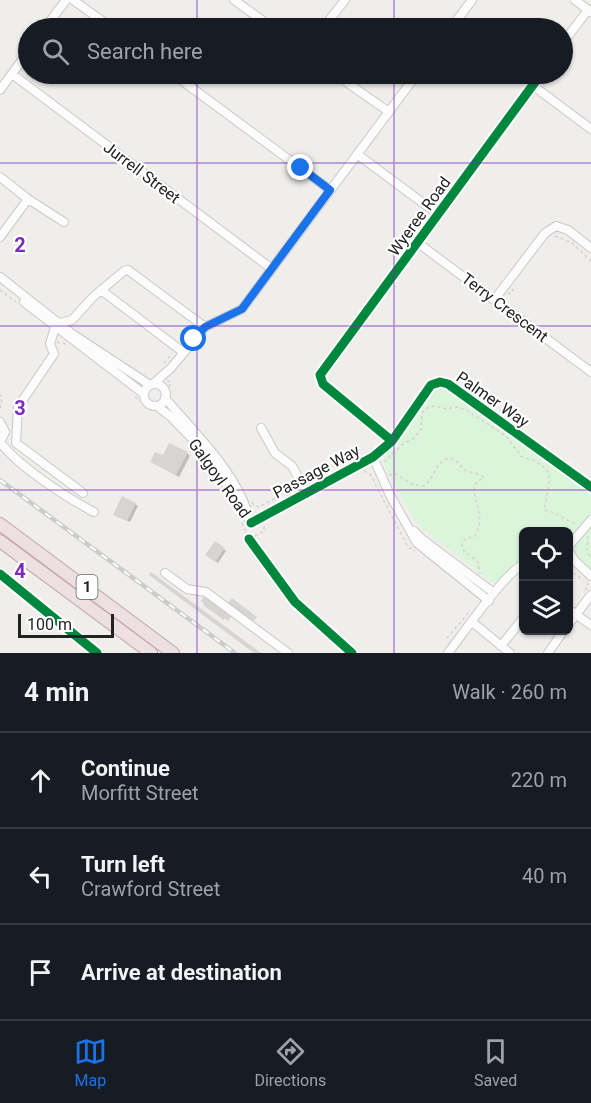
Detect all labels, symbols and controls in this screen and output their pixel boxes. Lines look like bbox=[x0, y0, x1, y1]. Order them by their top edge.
search box bbox=[18, 18, 573, 84]
icon: search bbox=[39, 35, 72, 68]
text: Search here bbox=[87, 39, 203, 64]
street label: Jurrell Street bbox=[100, 137, 184, 207]
route end bbox=[287, 154, 313, 180]
street label: Wyeree Road bbox=[384, 173, 454, 260]
text: 2 bbox=[14, 233, 26, 257]
street label: Terry Crescent bbox=[458, 269, 552, 346]
route start bbox=[180, 325, 206, 351]
street label: Palmer Way bbox=[453, 367, 533, 432]
text: 3 bbox=[14, 396, 26, 420]
street label: Galgoyl Road bbox=[184, 435, 255, 522]
street label: Passage Way bbox=[270, 440, 363, 502]
map controls bbox=[519, 527, 573, 635]
button: locate bbox=[519, 527, 573, 581]
text: 4 bbox=[14, 559, 26, 583]
road number: 1 bbox=[76, 575, 98, 599]
button: layers bbox=[519, 581, 573, 635]
scale bar bbox=[18, 611, 114, 638]
text: 100 m bbox=[27, 615, 72, 634]
text: 4 min bbox=[24, 677, 89, 707]
text: Walk · 260 m bbox=[452, 680, 567, 704]
text: Continue bbox=[81, 756, 170, 781]
icon: ahead bbox=[24, 764, 57, 797]
text: 220 m bbox=[511, 768, 567, 792]
text: Morfitt Street bbox=[81, 781, 199, 805]
text: Turn left bbox=[81, 852, 165, 877]
icon: left bbox=[24, 860, 57, 893]
text: 40 m bbox=[522, 864, 567, 888]
text: Crawford Street bbox=[81, 877, 220, 901]
icon: arrive bbox=[24, 956, 57, 989]
text: Arrive at destination bbox=[81, 960, 282, 985]
tab: Map bbox=[74, 1035, 107, 1090]
tab: Directions bbox=[254, 1035, 326, 1090]
tab: Saved bbox=[474, 1035, 517, 1090]

